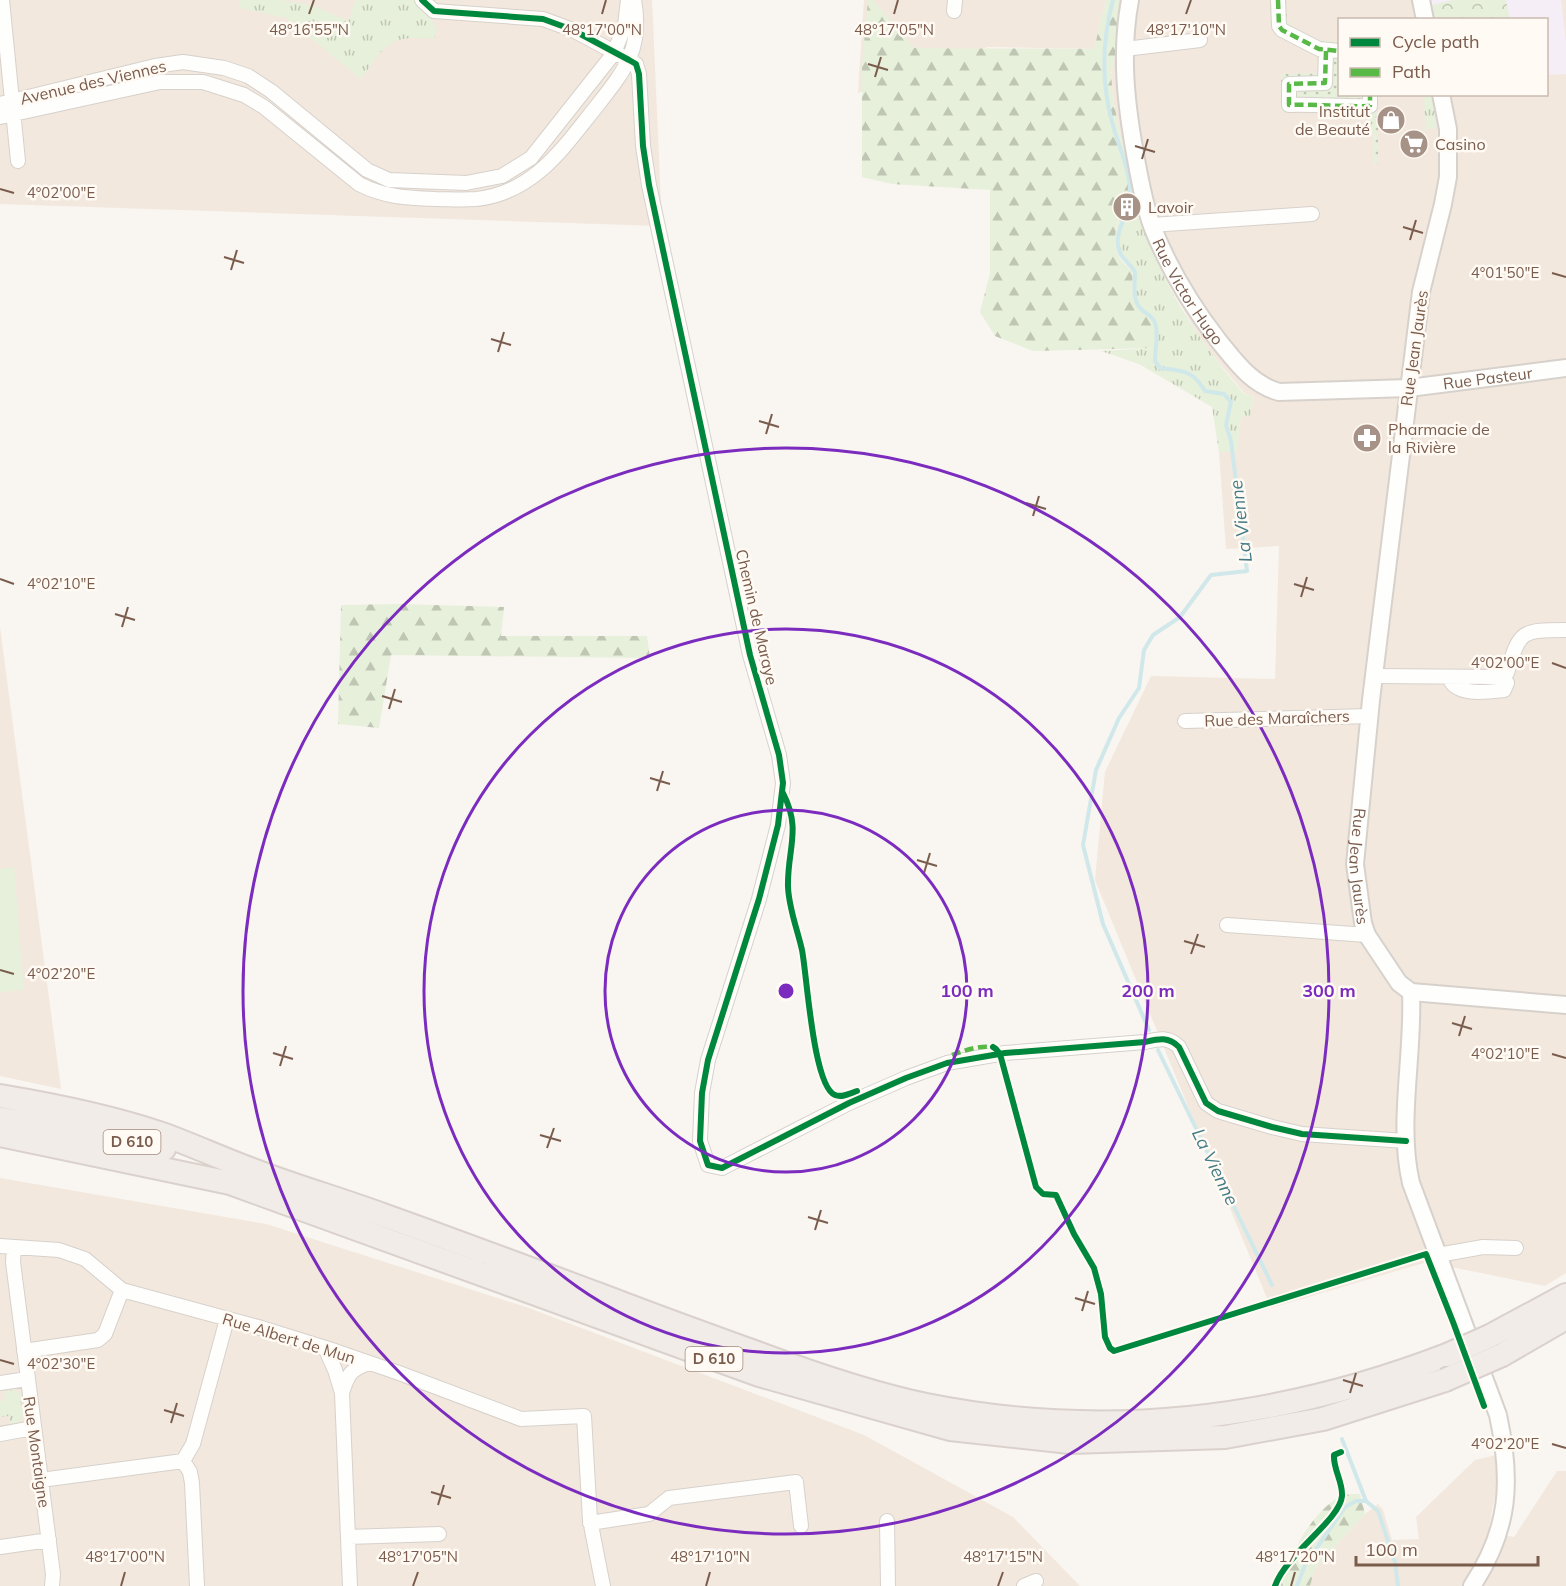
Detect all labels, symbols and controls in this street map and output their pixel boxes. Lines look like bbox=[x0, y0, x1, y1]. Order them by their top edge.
legend bbox=[1338, 18, 1548, 96]
text: 48°16'55"N bbox=[269, 20, 349, 39]
text: 48°17'00"N bbox=[562, 20, 642, 39]
text: 48°17'05"N bbox=[854, 20, 934, 39]
text: 48°17'10"N bbox=[1146, 20, 1226, 39]
text: Cycle path bbox=[1392, 30, 1479, 53]
street label: Avenue des Viennes bbox=[18, 55, 168, 109]
text: Path bbox=[1392, 60, 1431, 83]
place label: Institut de Beauté bbox=[1295, 101, 1370, 139]
shop icon: Institut de Beauté bbox=[1375, 104, 1407, 136]
supermarket icon: Casino bbox=[1398, 128, 1430, 160]
place label: Casino bbox=[1435, 134, 1486, 154]
text: 4°02'00"E bbox=[27, 183, 95, 202]
building icon: Lavoir bbox=[1111, 191, 1143, 223]
place label: Lavoir bbox=[1148, 197, 1194, 217]
street label: Rue Victor Hugo bbox=[1148, 235, 1228, 349]
text: 4°01'50"E bbox=[1471, 263, 1539, 282]
street label: Rue Jean Jaurès bbox=[1396, 289, 1432, 407]
street label: Rue Pasteur bbox=[1442, 362, 1534, 394]
place label: Pharmacie de la Rivière bbox=[1388, 419, 1490, 457]
pharmacy icon: Pharmacie de la Rivière bbox=[1351, 422, 1383, 454]
water label: La Vienne bbox=[1224, 478, 1257, 564]
street label: Chemin de Maraye bbox=[732, 547, 782, 687]
text: 4°02'10"E bbox=[27, 574, 95, 593]
text: 4°02'00"E bbox=[1471, 653, 1539, 672]
street label: Rue des Maraîchers bbox=[1204, 705, 1350, 731]
street label: Rue Jean Jaurès bbox=[1345, 807, 1373, 926]
text: 4°02'20"E bbox=[27, 964, 95, 983]
text: 100 m bbox=[940, 979, 994, 1002]
text: 200 m bbox=[1121, 979, 1175, 1002]
text: 300 m bbox=[1302, 979, 1356, 1002]
centre of rings bbox=[776, 981, 796, 1001]
text: 4°02'10"E bbox=[1471, 1044, 1539, 1063]
water label: La Vienne bbox=[1187, 1125, 1244, 1209]
road number: D 610 bbox=[104, 1130, 160, 1154]
street label: Rue Albert de Mun bbox=[220, 1308, 358, 1368]
road number: D 610 bbox=[686, 1347, 742, 1371]
text: 4°02'30"E bbox=[27, 1354, 95, 1373]
street label: Rue Montaigne bbox=[19, 1395, 55, 1509]
text: 4°02'20"E bbox=[1471, 1434, 1539, 1453]
scale bar bbox=[1356, 1529, 1538, 1567]
text: 100 m bbox=[1365, 1538, 1418, 1561]
text: 48°17'00"N bbox=[85, 1547, 165, 1566]
text: 48°17'05"N bbox=[378, 1547, 458, 1566]
text: 48°17'10"N bbox=[670, 1547, 750, 1566]
text: 48°17'15"N bbox=[963, 1547, 1043, 1566]
text: 48°17'20"N bbox=[1255, 1547, 1335, 1566]

